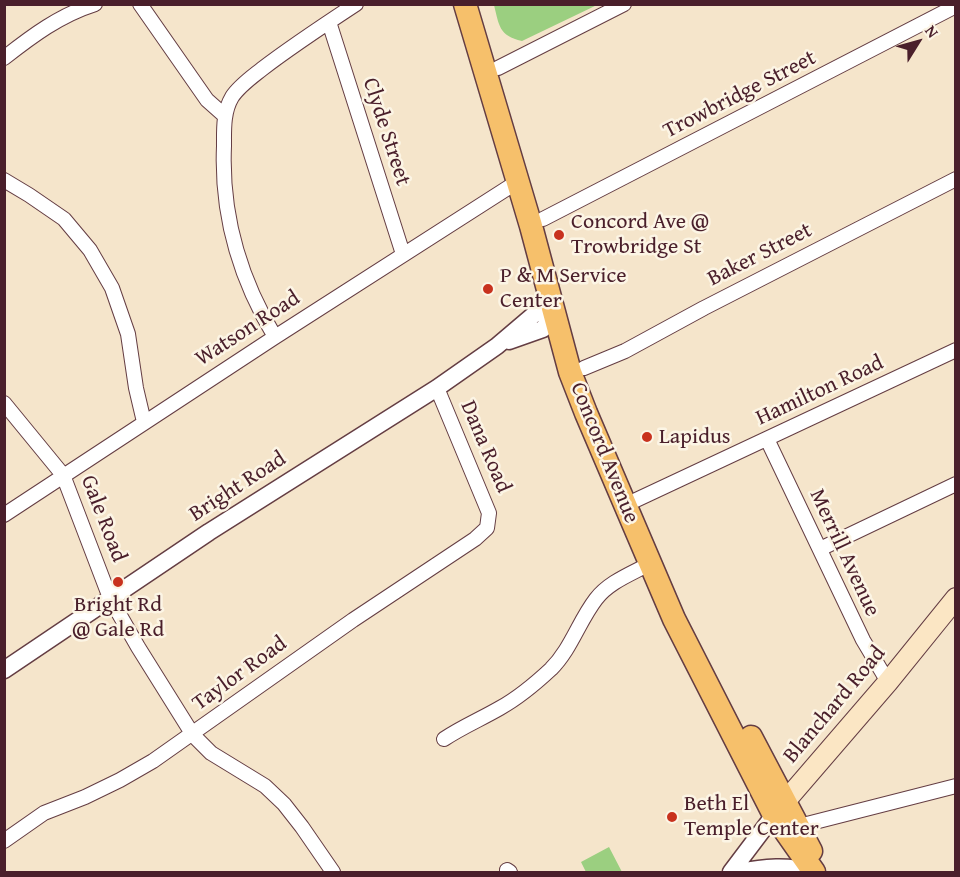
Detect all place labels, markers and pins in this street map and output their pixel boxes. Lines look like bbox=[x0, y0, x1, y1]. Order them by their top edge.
place label: Concord Ave @ Trowbridge St bbox=[571, 209, 709, 260]
marker: Concord Ave @ Trowbridge St bbox=[552, 228, 566, 242]
place label: P & M Service Center bbox=[500, 263, 627, 314]
marker: P & M Service Center bbox=[481, 282, 495, 296]
place label: Lapidus bbox=[659, 424, 731, 450]
marker: Lapidus bbox=[640, 430, 654, 444]
marker: Bright Rd @ Gale Rd bbox=[111, 575, 125, 589]
place label: Bright Rd @ Gale Rd bbox=[72, 592, 164, 644]
place label: Beth El Temple Center bbox=[684, 791, 819, 842]
marker: Beth El Temple Center bbox=[665, 810, 679, 824]

